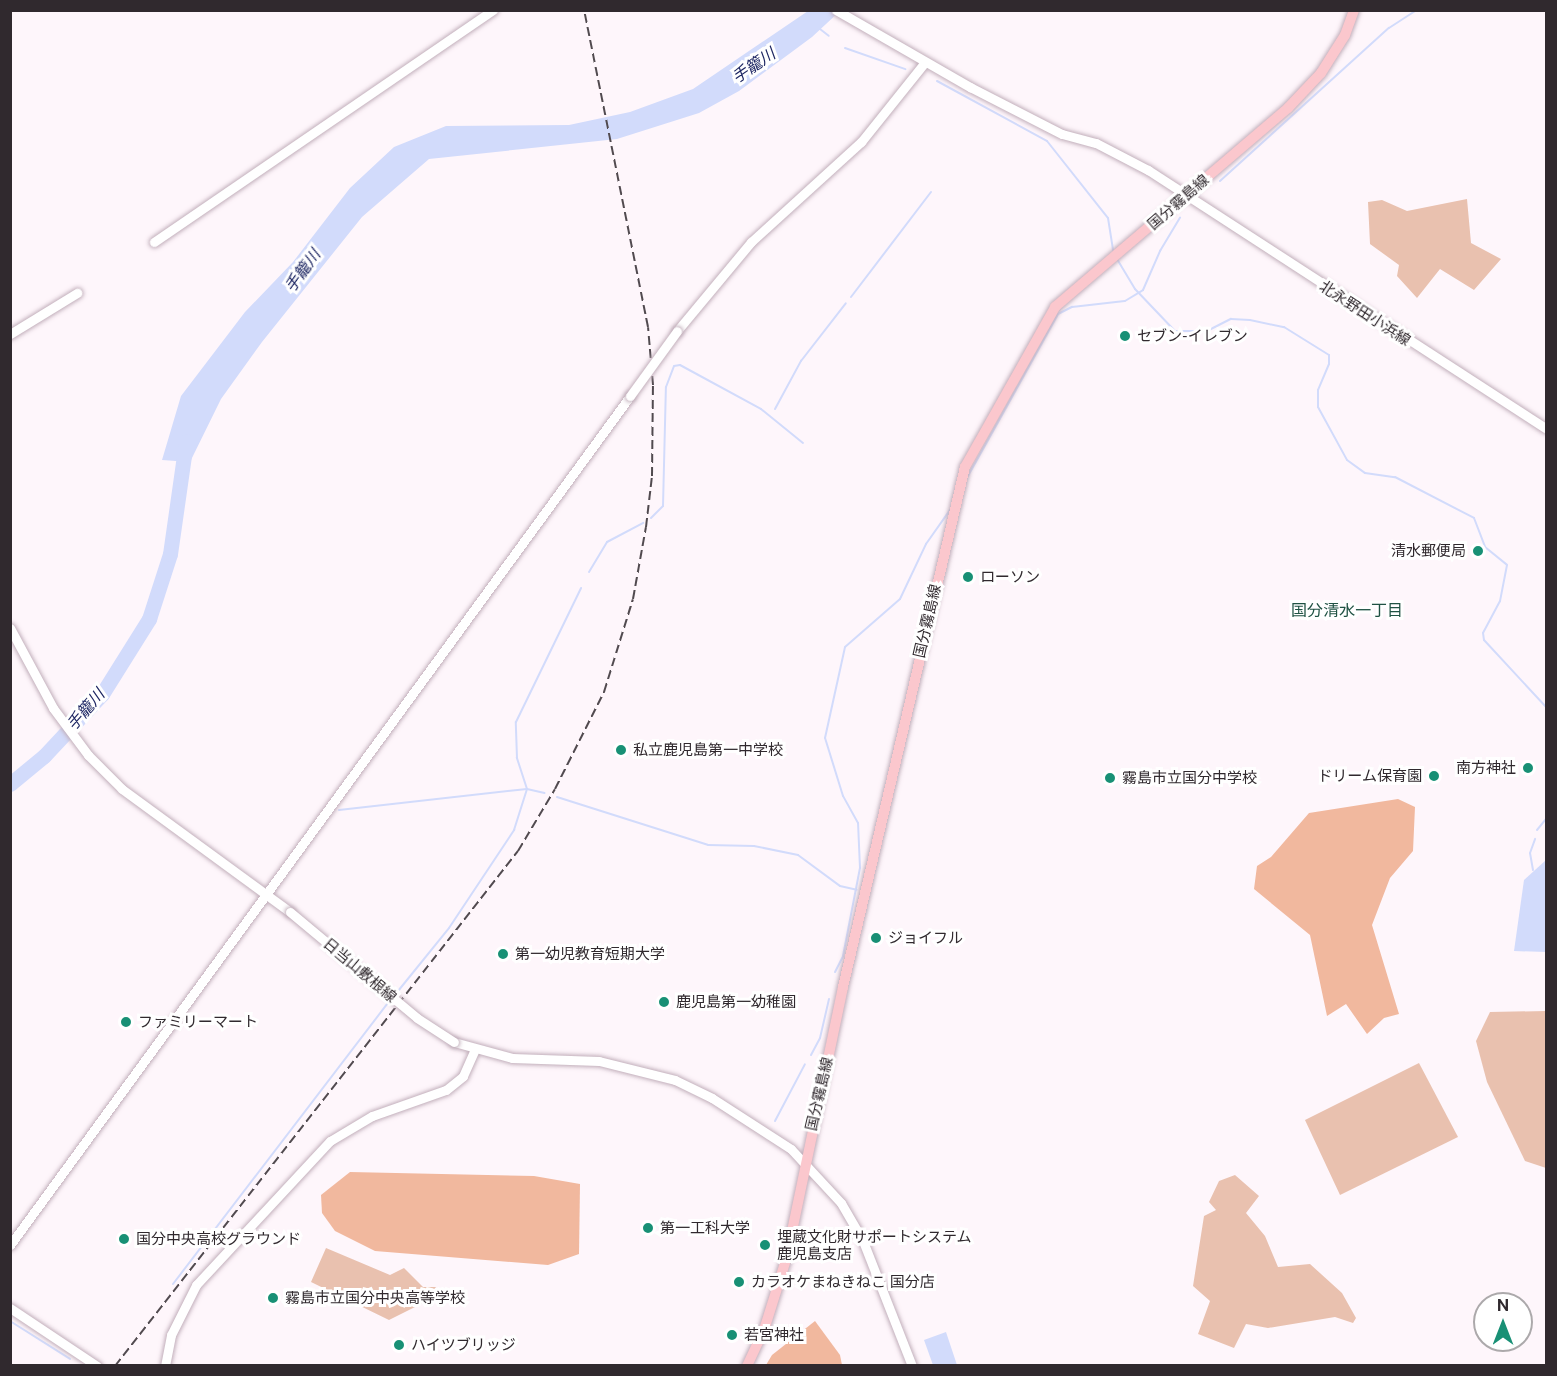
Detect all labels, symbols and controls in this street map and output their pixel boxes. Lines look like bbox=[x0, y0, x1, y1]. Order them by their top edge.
water label: 手籠川 bbox=[729, 45, 779, 87]
street label: 国分霧島線 bbox=[1144, 171, 1212, 233]
water label: 手籠川 bbox=[281, 246, 325, 296]
street label: 北永野田小浜線 bbox=[1316, 277, 1414, 349]
place label: セブン-イレブン bbox=[1137, 327, 1248, 345]
marker: セブン-イレブン bbox=[1118, 329, 1132, 343]
place label: 清水郵便局 bbox=[1391, 542, 1466, 560]
marker: 清水郵便局 bbox=[1471, 544, 1485, 558]
place label: ローソン bbox=[980, 568, 1040, 586]
marker: ローソン bbox=[961, 570, 975, 584]
street label: 国分霧島線 bbox=[910, 582, 944, 660]
district label: 国分清水一丁目 bbox=[1291, 601, 1403, 621]
water label: 手籠川 bbox=[63, 686, 109, 734]
place label: 私立鹿児島第一中学校 bbox=[633, 741, 783, 759]
marker: 私立鹿児島第一中学校 bbox=[614, 743, 628, 757]
place label: 南方神社 bbox=[1456, 759, 1516, 777]
marker: 南方神社 bbox=[1521, 761, 1535, 775]
place label: ドリーム保育園 bbox=[1317, 767, 1422, 785]
place label: 霧島市立国分中学校 bbox=[1122, 769, 1257, 787]
marker: ドリーム保育園 bbox=[1427, 769, 1441, 783]
marker: 霧島市立国分中学校 bbox=[1103, 771, 1117, 785]
place label: ジョイフル bbox=[888, 929, 963, 947]
marker: ジョイフル bbox=[869, 931, 883, 945]
street label: 日当山敷根線 bbox=[320, 934, 400, 1006]
place label: 第一幼児教育短期大学 bbox=[515, 945, 665, 963]
marker: 第一幼児教育短期大学 bbox=[496, 947, 510, 961]
place label: 鹿児島第一幼稚園 bbox=[676, 993, 796, 1011]
marker: 鹿児島第一幼稚園 bbox=[657, 995, 671, 1009]
place label: ファミリーマート bbox=[138, 1013, 258, 1031]
marker: ファミリーマート bbox=[119, 1015, 133, 1029]
street label: 国分霧島線 bbox=[802, 1055, 836, 1133]
place label: 第一工科大学 bbox=[660, 1219, 750, 1237]
marker: 第一工科大学 bbox=[641, 1221, 655, 1235]
place label: 埋蔵文化財サポートシステム 鹿児島支店 bbox=[777, 1227, 972, 1262]
place label: 国分中央高校グラウンド bbox=[136, 1230, 301, 1248]
marker: 国分中央高校グラウンド bbox=[117, 1232, 131, 1246]
marker: 埋蔵文化財サポートシステム 鹿児島支店 bbox=[758, 1238, 772, 1252]
place label: カラオケまねきねこ 国分店 bbox=[751, 1273, 935, 1291]
marker: カラオケまねきねこ 国分店 bbox=[732, 1275, 746, 1289]
place label: 霧島市立国分中央高等学校 bbox=[285, 1289, 465, 1307]
marker: 霧島市立国分中央高等学校 bbox=[266, 1291, 280, 1305]
north arrow bbox=[1473, 1292, 1533, 1352]
text: N bbox=[1497, 1296, 1509, 1315]
place label: 若宮神社 bbox=[744, 1326, 804, 1344]
marker: 若宮神社 bbox=[725, 1328, 739, 1342]
place label: ハイツブリッジ bbox=[411, 1336, 516, 1354]
marker: ハイツブリッジ bbox=[392, 1338, 406, 1352]

